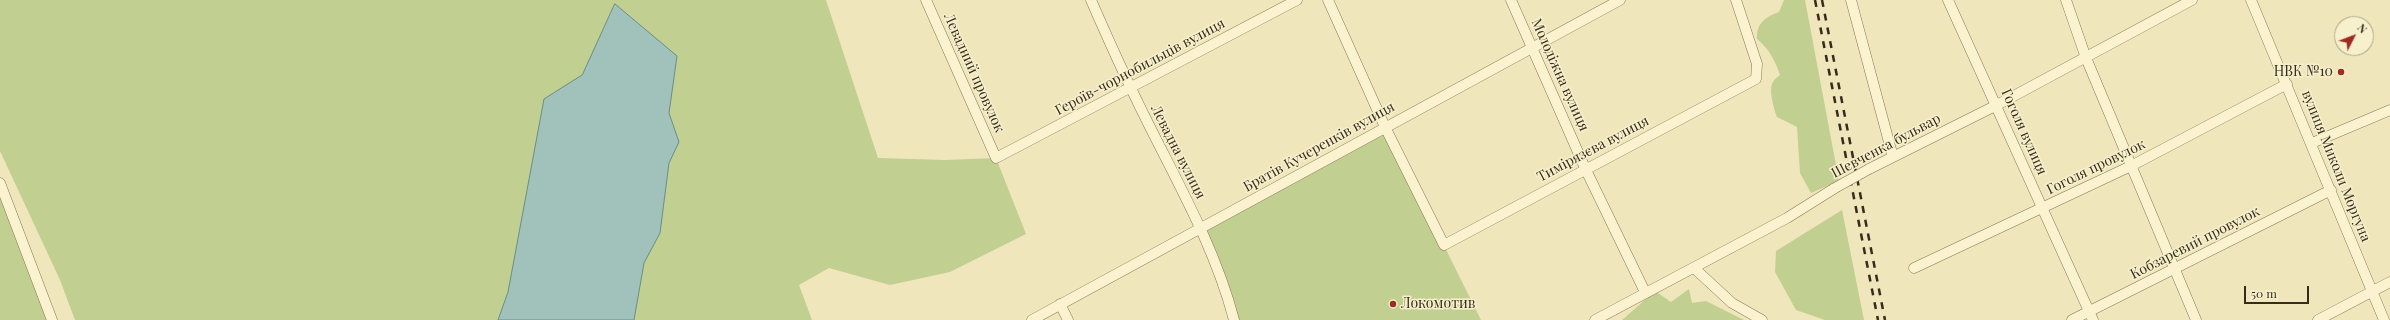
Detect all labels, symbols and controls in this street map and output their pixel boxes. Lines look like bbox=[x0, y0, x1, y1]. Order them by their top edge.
street label: Левадний провулок bbox=[940, 11, 1008, 135]
street label: Героїв-чорнобильців вулиця bbox=[1052, 15, 1228, 119]
street label: Молодіжна вулиця bbox=[1528, 16, 1592, 134]
north arrow bbox=[2334, 16, 2374, 56]
text: N bbox=[2354, 20, 2371, 36]
place label: НВК №10 bbox=[2274, 64, 2333, 80]
marker: НВК №10 bbox=[2336, 67, 2346, 77]
street label: Гоголя вулиця bbox=[1998, 86, 2050, 178]
street label: вулиця Миколи Моргуна bbox=[2298, 88, 2374, 244]
street label: Братів Кучеренків вулиця bbox=[1240, 98, 1398, 196]
street label: Левадна вулиця bbox=[1147, 102, 1209, 202]
street label: Шевченка бульвар bbox=[1828, 110, 1944, 182]
street label: Тимірязєва вулиця bbox=[1534, 112, 1652, 186]
street label: Гоголя провулок bbox=[2044, 136, 2148, 198]
street label: Кобзаревий провулок bbox=[2127, 203, 2263, 283]
scale bar bbox=[2246, 278, 2311, 304]
text: 50 m bbox=[2251, 285, 2277, 301]
place label: Локомотив bbox=[1401, 296, 1475, 312]
marker: Локомотив bbox=[1388, 299, 1398, 309]

